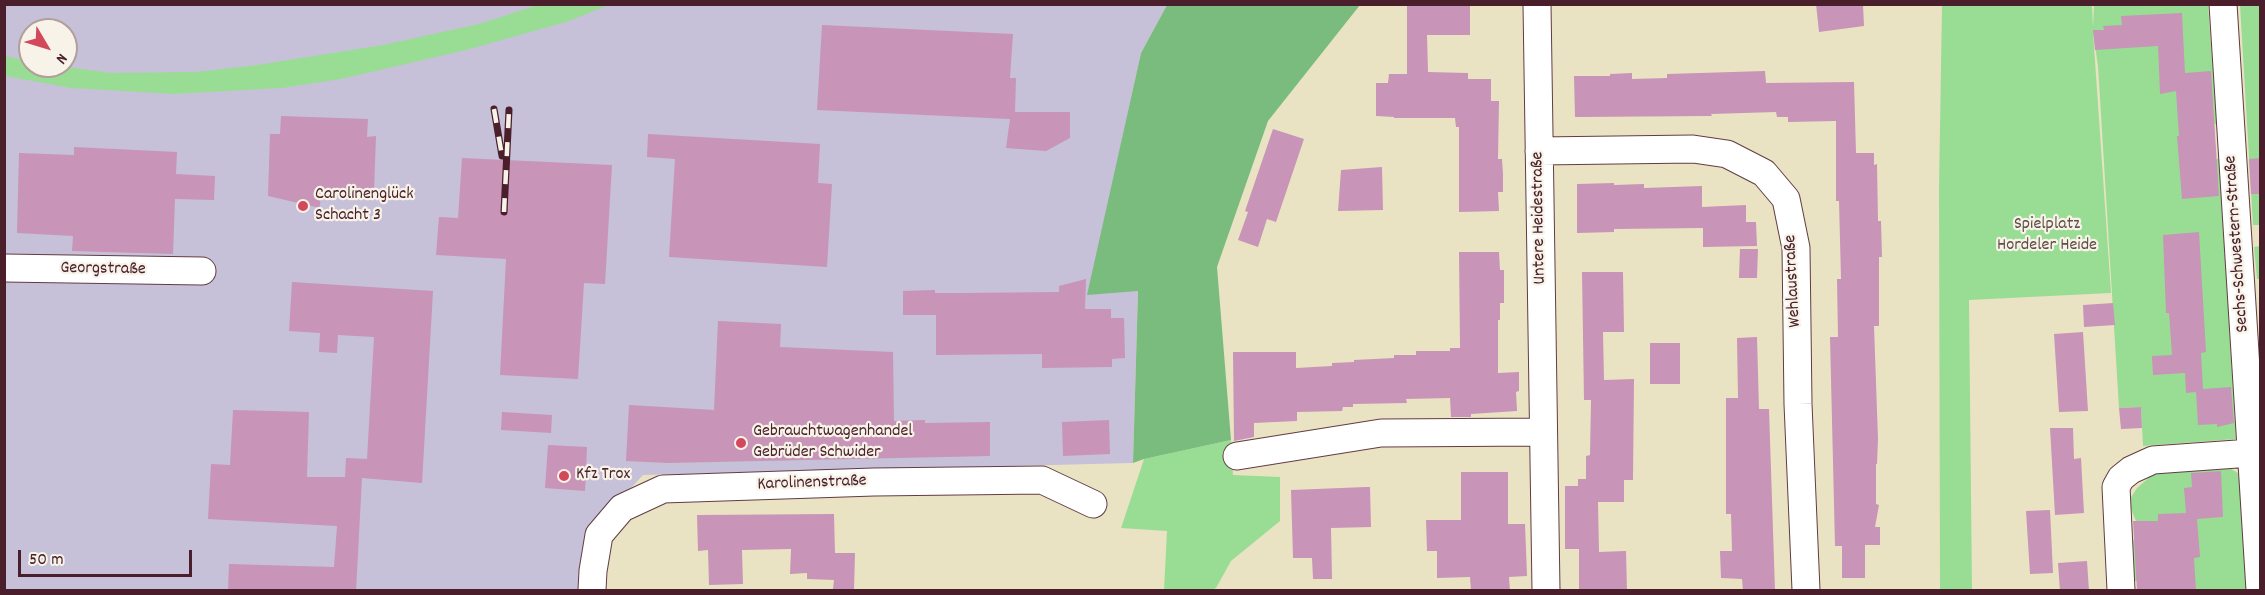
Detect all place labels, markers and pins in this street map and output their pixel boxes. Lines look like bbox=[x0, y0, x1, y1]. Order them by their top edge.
place label: Carolinenglück Schacht 3 bbox=[315, 185, 414, 228]
marker: Carolinenglück Schacht 3 bbox=[296, 199, 310, 213]
place label: Gebrauchtwagenhandel Gebrüder Schwider bbox=[753, 422, 913, 464]
marker: Gebrauchtwagenhandel Gebrüder Schwider bbox=[734, 436, 748, 450]
place label: Kfz Trox bbox=[576, 465, 630, 487]
marker: Kfz Trox bbox=[557, 469, 571, 483]

